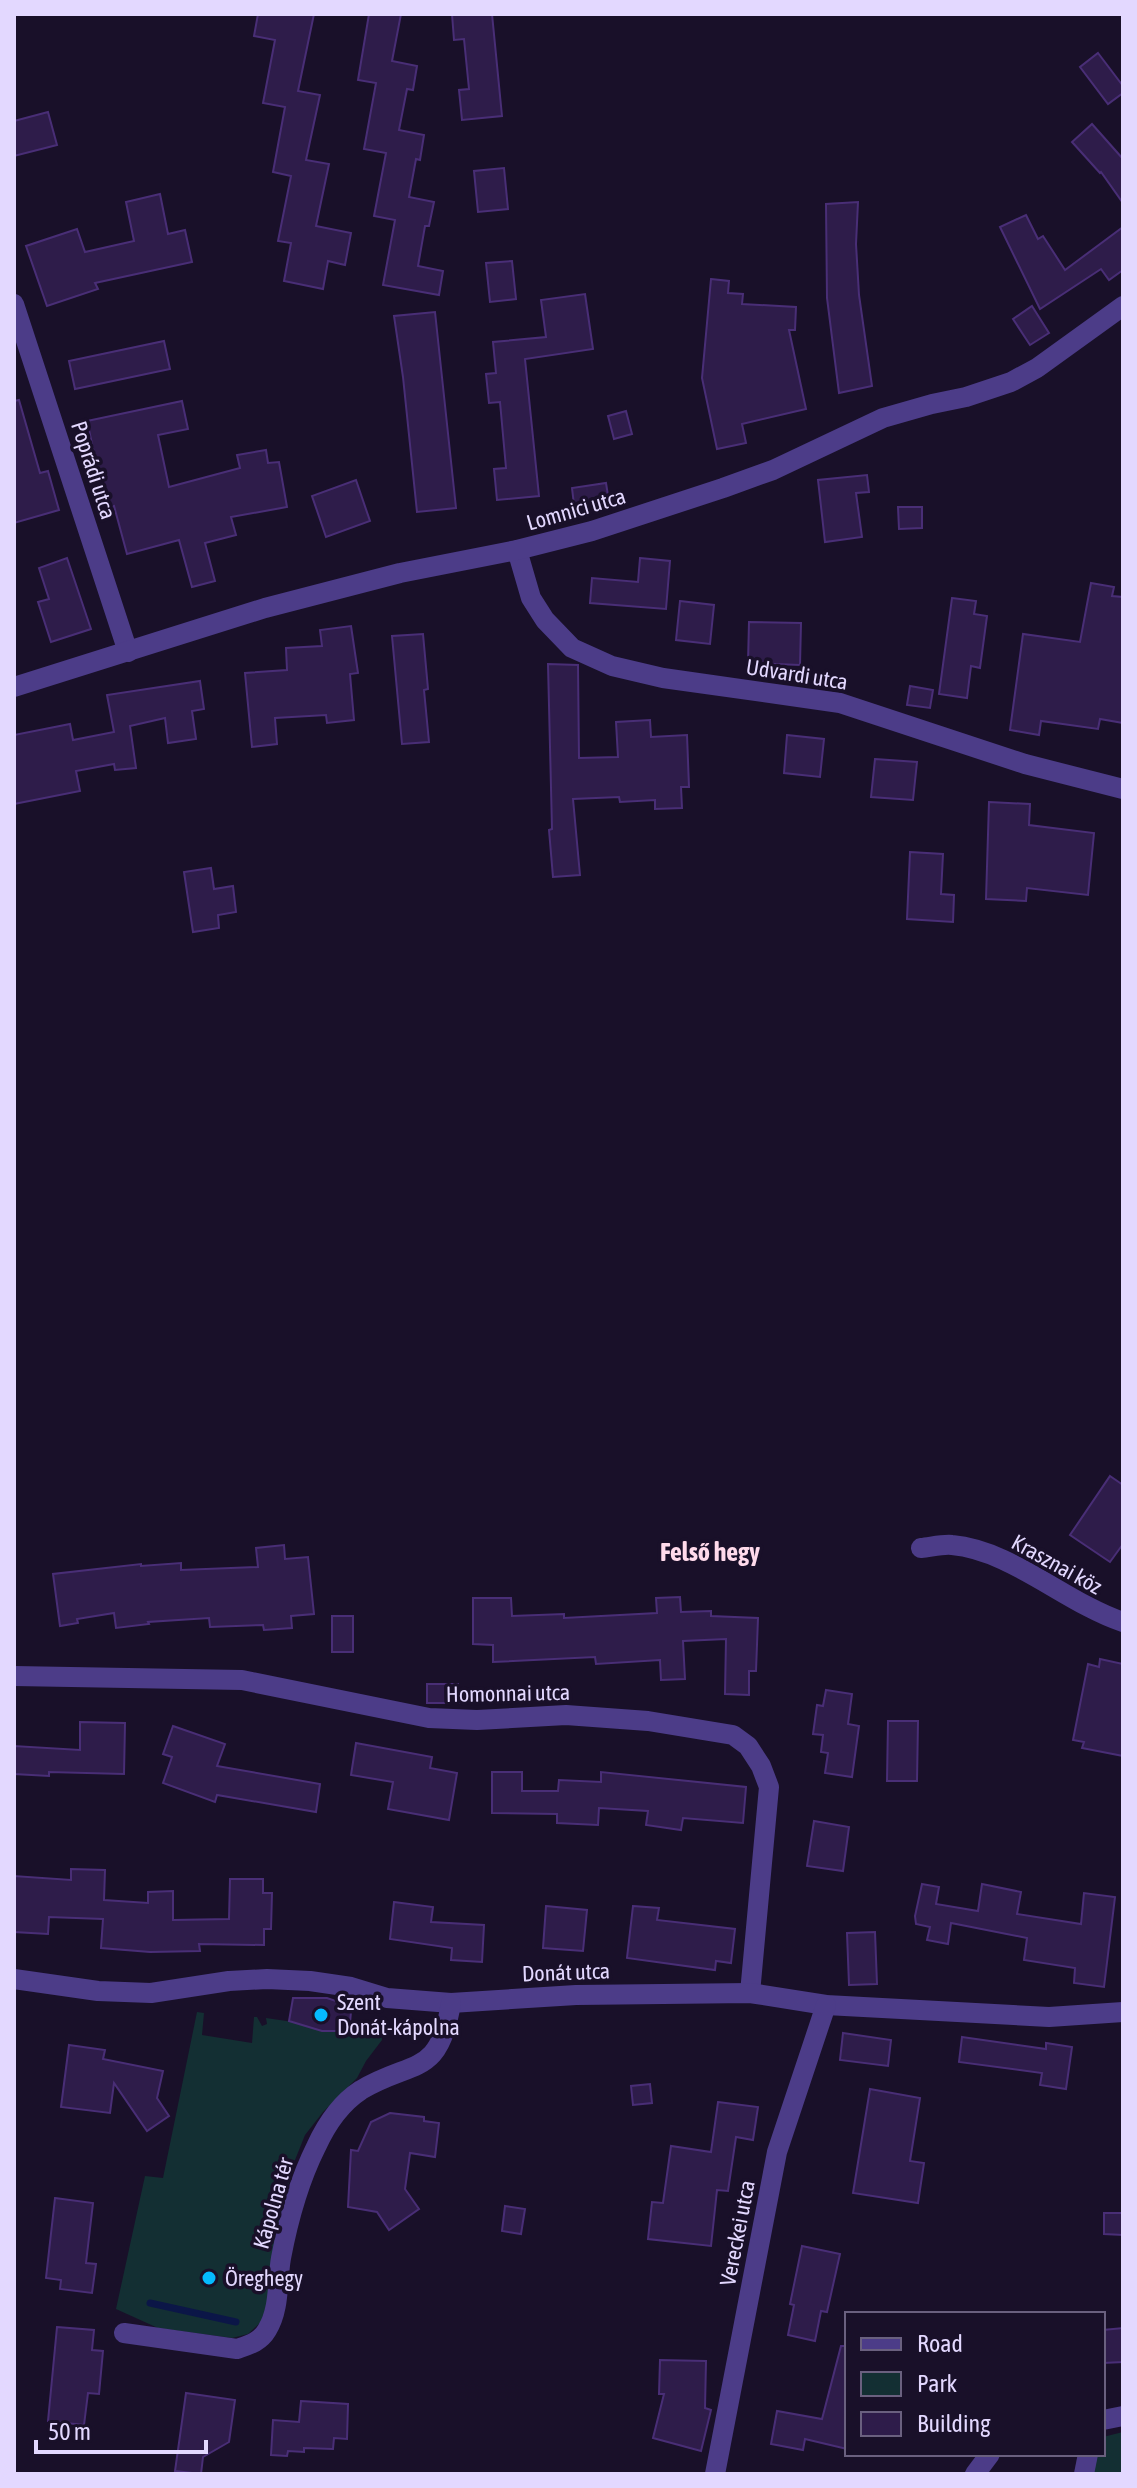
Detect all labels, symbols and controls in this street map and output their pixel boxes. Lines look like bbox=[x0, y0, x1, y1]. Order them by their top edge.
street label: Poprádi utca bbox=[66, 418, 122, 522]
street label: Lomnici utca bbox=[524, 482, 628, 536]
street label: Udvardi utca bbox=[744, 653, 850, 695]
street label: Krasznai köz bbox=[1007, 1529, 1107, 1599]
district label: Felső hegy bbox=[660, 1537, 760, 1567]
street label: Homonnai utca bbox=[446, 1679, 570, 1707]
street label: Donát utca bbox=[522, 1957, 610, 1987]
place label: Szent Donát-kápolna bbox=[337, 1989, 460, 2040]
marker: Szent Donát-kápolna bbox=[312, 2006, 330, 2024]
street label: Kápolna tér bbox=[248, 2154, 299, 2252]
street label: Vereckei utca bbox=[714, 2178, 760, 2288]
place label: Öreghegy bbox=[225, 2265, 303, 2291]
marker: Öreghegy bbox=[200, 2269, 218, 2287]
legend bbox=[845, 2312, 1105, 2456]
text: Road bbox=[917, 2330, 963, 2357]
text: Park bbox=[917, 2370, 958, 2397]
scale bar bbox=[36, 2404, 206, 2454]
text: Building bbox=[917, 2410, 991, 2437]
text: 50 m bbox=[48, 2418, 91, 2445]

